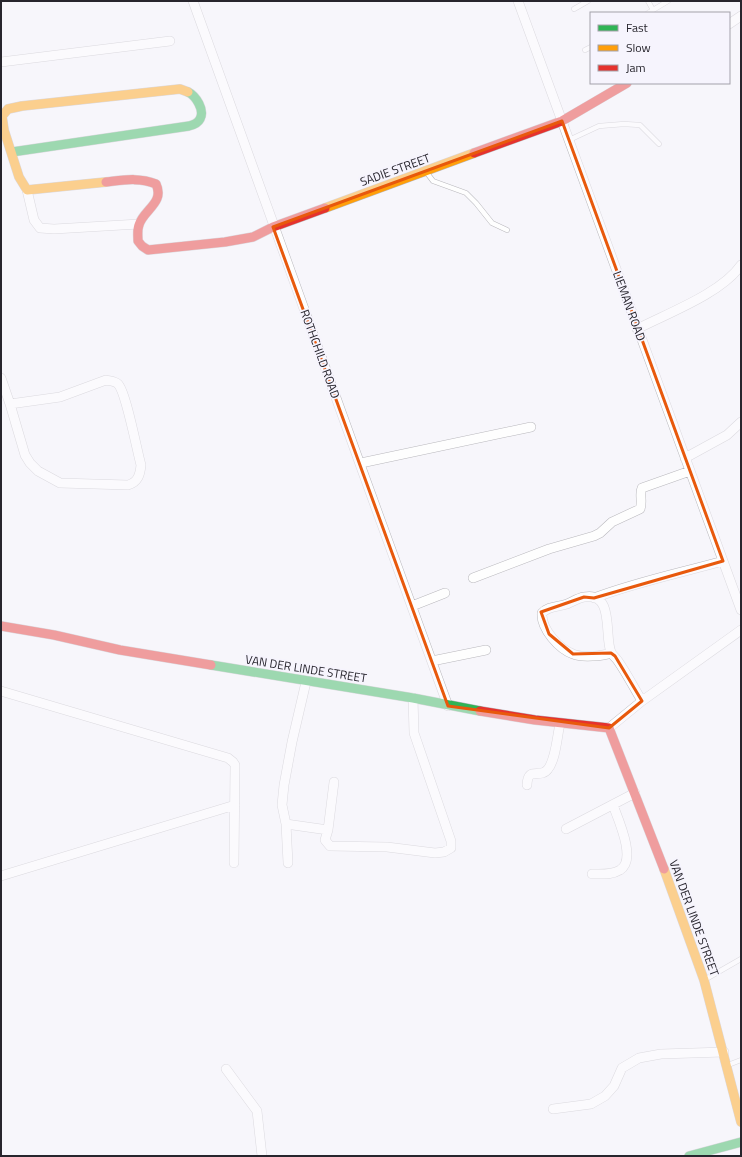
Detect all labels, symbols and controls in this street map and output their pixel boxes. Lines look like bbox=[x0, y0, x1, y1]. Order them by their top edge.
legend bbox=[590, 12, 730, 84]
text: Fast bbox=[626, 18, 649, 37]
text: Slow bbox=[626, 38, 651, 57]
text: Jam bbox=[626, 58, 646, 77]
street label: SADIE STREET bbox=[357, 148, 433, 191]
street label: LIEMAN ROAD bbox=[608, 268, 651, 344]
street label: ROTHCHILD ROAD bbox=[296, 307, 345, 401]
street label: VAN DER LINDE STREET bbox=[244, 650, 369, 688]
street label: VAN DER LINDE STREET bbox=[665, 857, 725, 979]

